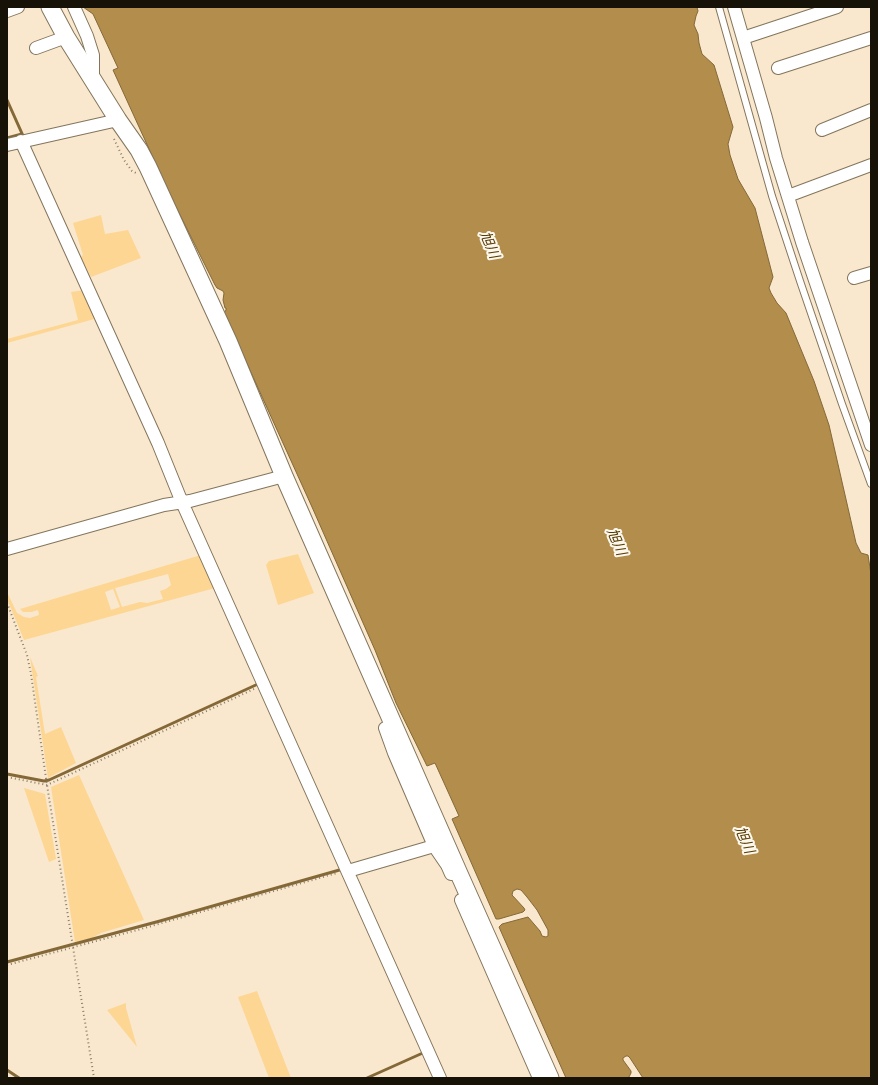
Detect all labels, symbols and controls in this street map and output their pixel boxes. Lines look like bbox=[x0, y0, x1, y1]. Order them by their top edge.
water label: 旭川 bbox=[476, 229, 502, 261]
water label: 旭川 bbox=[603, 526, 629, 558]
water label: 旭川 bbox=[731, 824, 757, 856]

